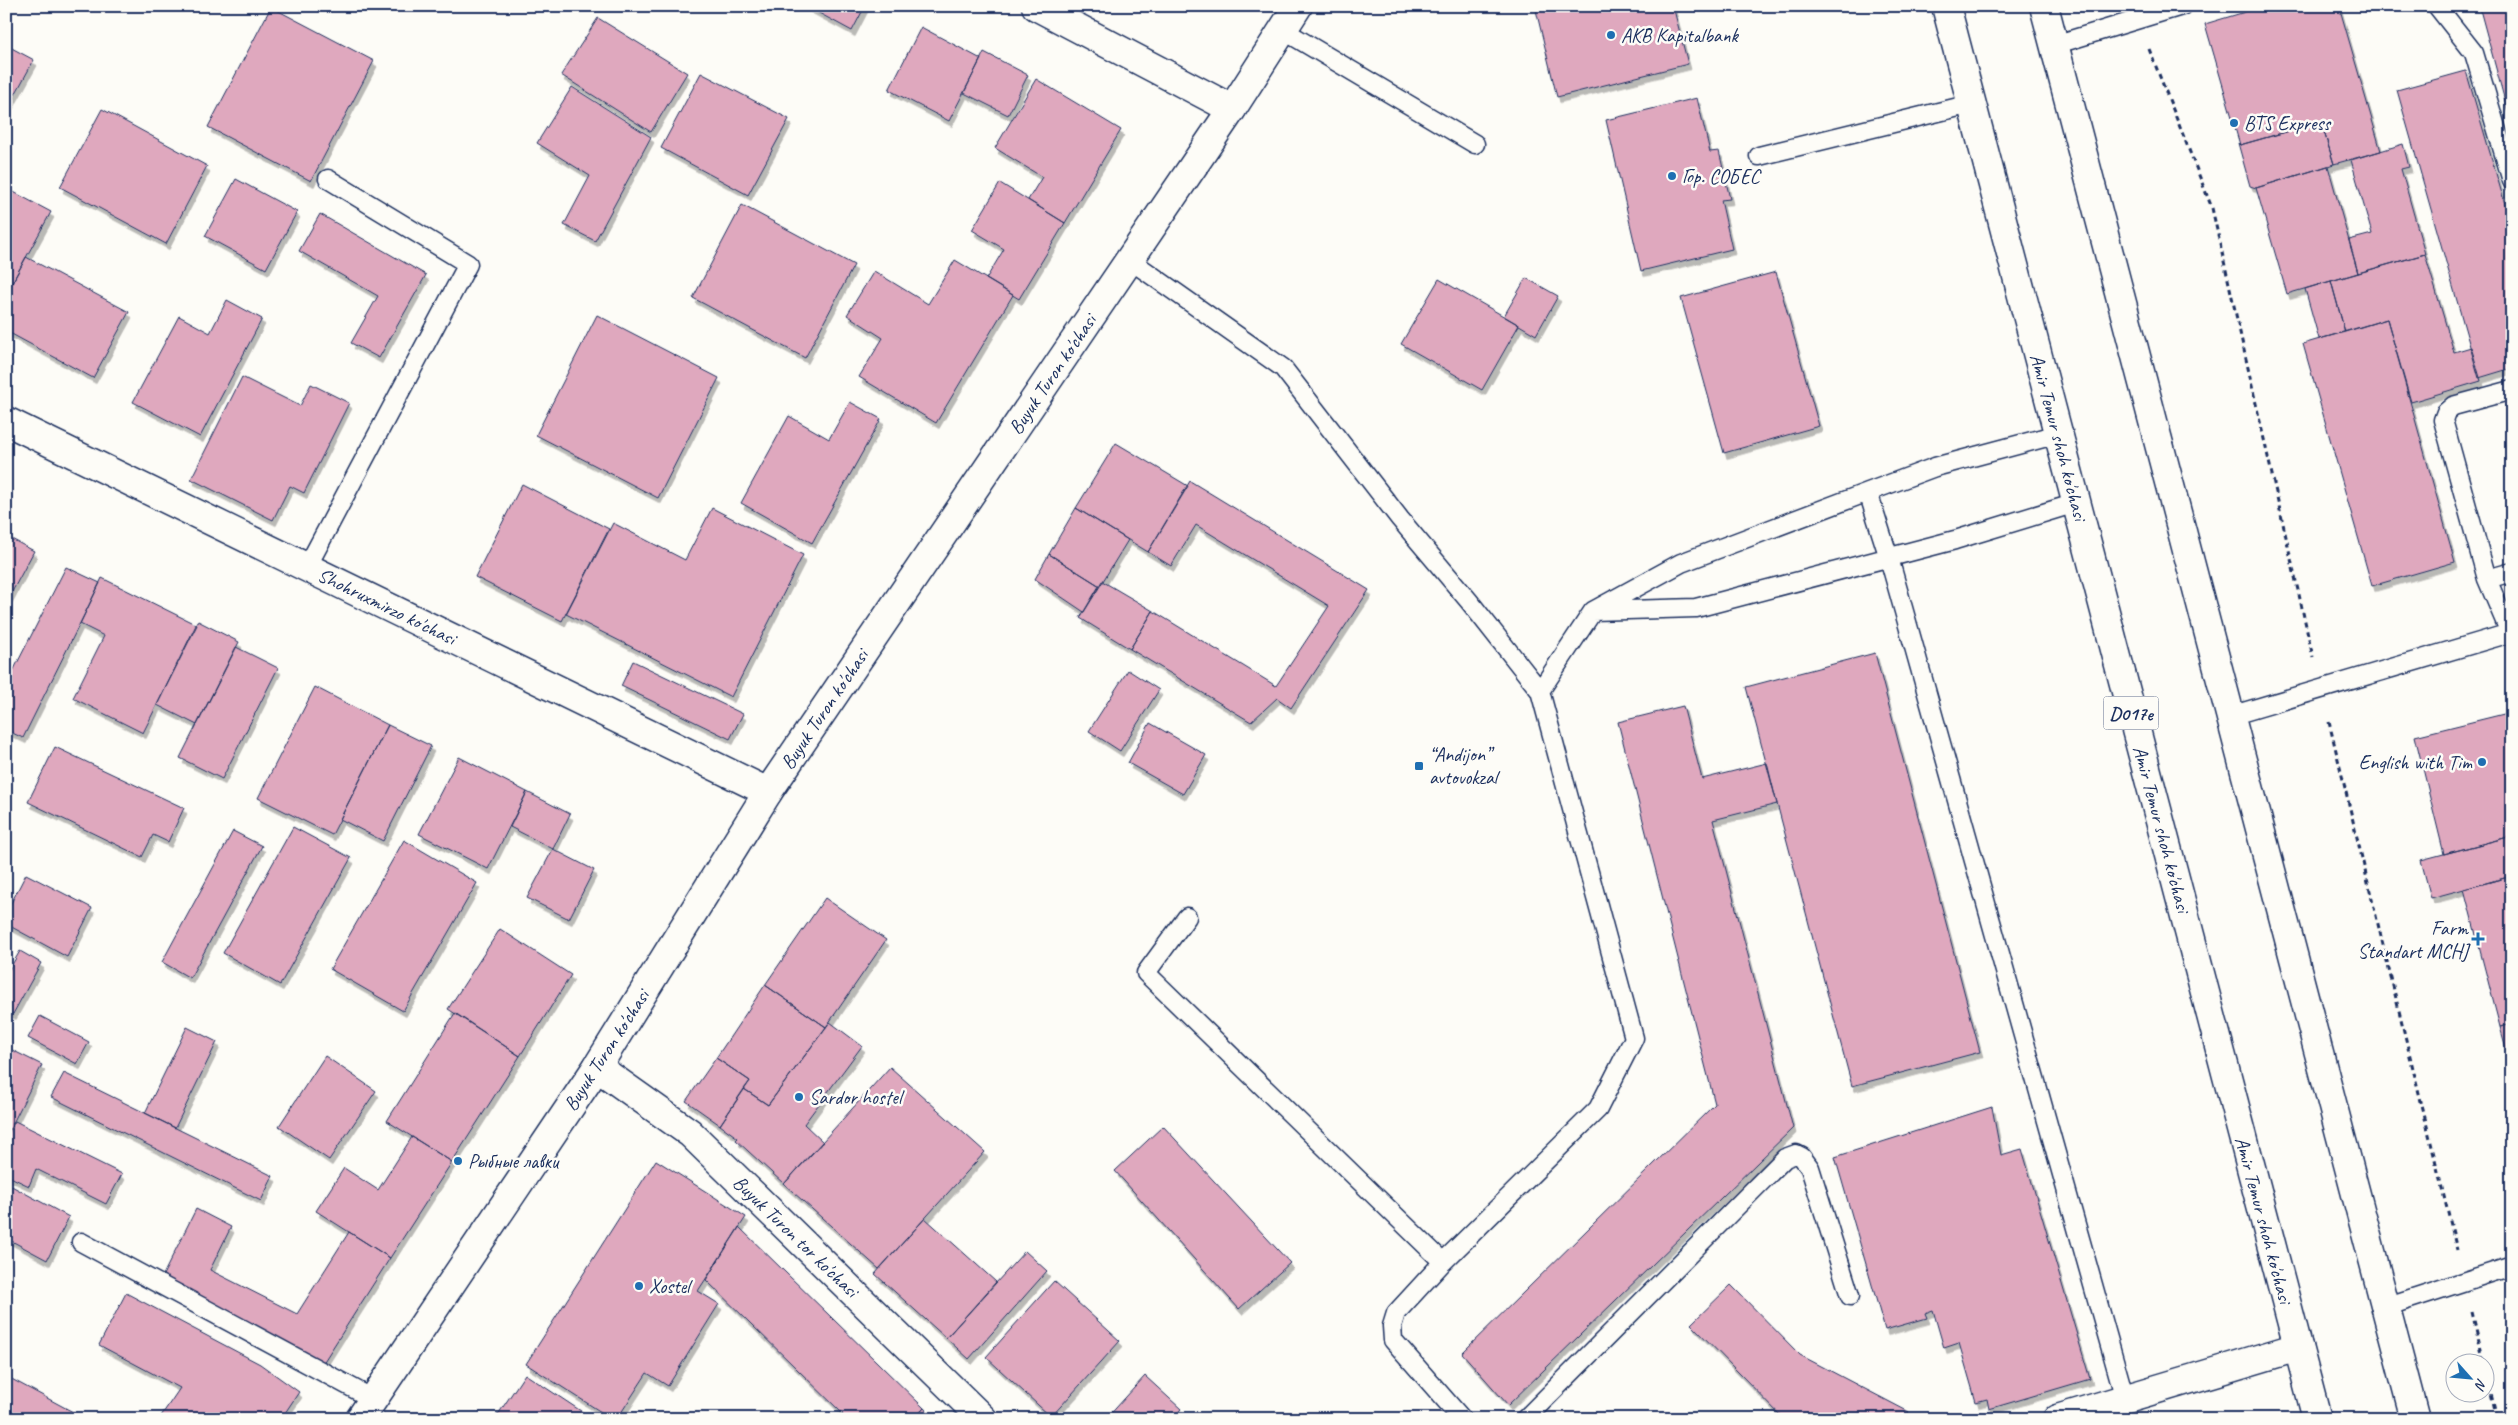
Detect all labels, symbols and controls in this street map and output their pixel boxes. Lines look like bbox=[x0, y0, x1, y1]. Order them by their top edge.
place label: AKB Kapitalbank bbox=[1621, 23, 1739, 48]
marker: AKB Kapitalbank bbox=[1605, 29, 1617, 41]
place label: BTS Express bbox=[2244, 111, 2332, 136]
marker: BTS Express bbox=[2228, 117, 2240, 129]
place label: Гор. СОБЕС bbox=[1682, 164, 1762, 189]
marker: Гор. СОБЕС bbox=[1666, 170, 1678, 182]
street label: Buyuk Turon ko'chasi bbox=[1003, 308, 1103, 439]
street label: Amir Temur shoh ko'chasi bbox=[2024, 351, 2093, 525]
street label: Shohruxmirzo ko'chasi bbox=[314, 562, 462, 652]
street label: Buyuk Turon ko'chasi bbox=[775, 643, 875, 774]
road number: D017e bbox=[2104, 696, 2158, 730]
place label: “Andijon” avtovokzal bbox=[1429, 742, 1501, 790]
street label: Amir Temur shoh ko'chasi bbox=[2127, 743, 2196, 917]
place label: English with Tim bbox=[2359, 750, 2473, 775]
marker: English with Tim bbox=[2476, 756, 2488, 768]
marker: “Andijon” avtovokzal bbox=[1413, 760, 1425, 772]
place label: Farm Standart MCHJ bbox=[2358, 916, 2471, 964]
marker: Farm Standart MCHJ bbox=[2472, 933, 2484, 945]
street label: Buyuk Turon ko'chasi bbox=[558, 983, 656, 1116]
place label: Sardor hostel bbox=[809, 1085, 905, 1110]
marker: Sardor hostel bbox=[793, 1091, 805, 1103]
street label: Amir Temur shoh ko'chasi bbox=[2229, 1134, 2298, 1308]
place label: Рыбные лавки bbox=[468, 1149, 560, 1174]
marker: Рыбные лавки bbox=[452, 1155, 464, 1167]
street label: Buyuk Turon tor ko'chasi bbox=[728, 1170, 865, 1304]
place label: Xostel bbox=[649, 1274, 693, 1299]
marker: Xostel bbox=[633, 1280, 645, 1292]
north arrow bbox=[2446, 1352, 2496, 1402]
text: N bbox=[2471, 1376, 2491, 1393]

